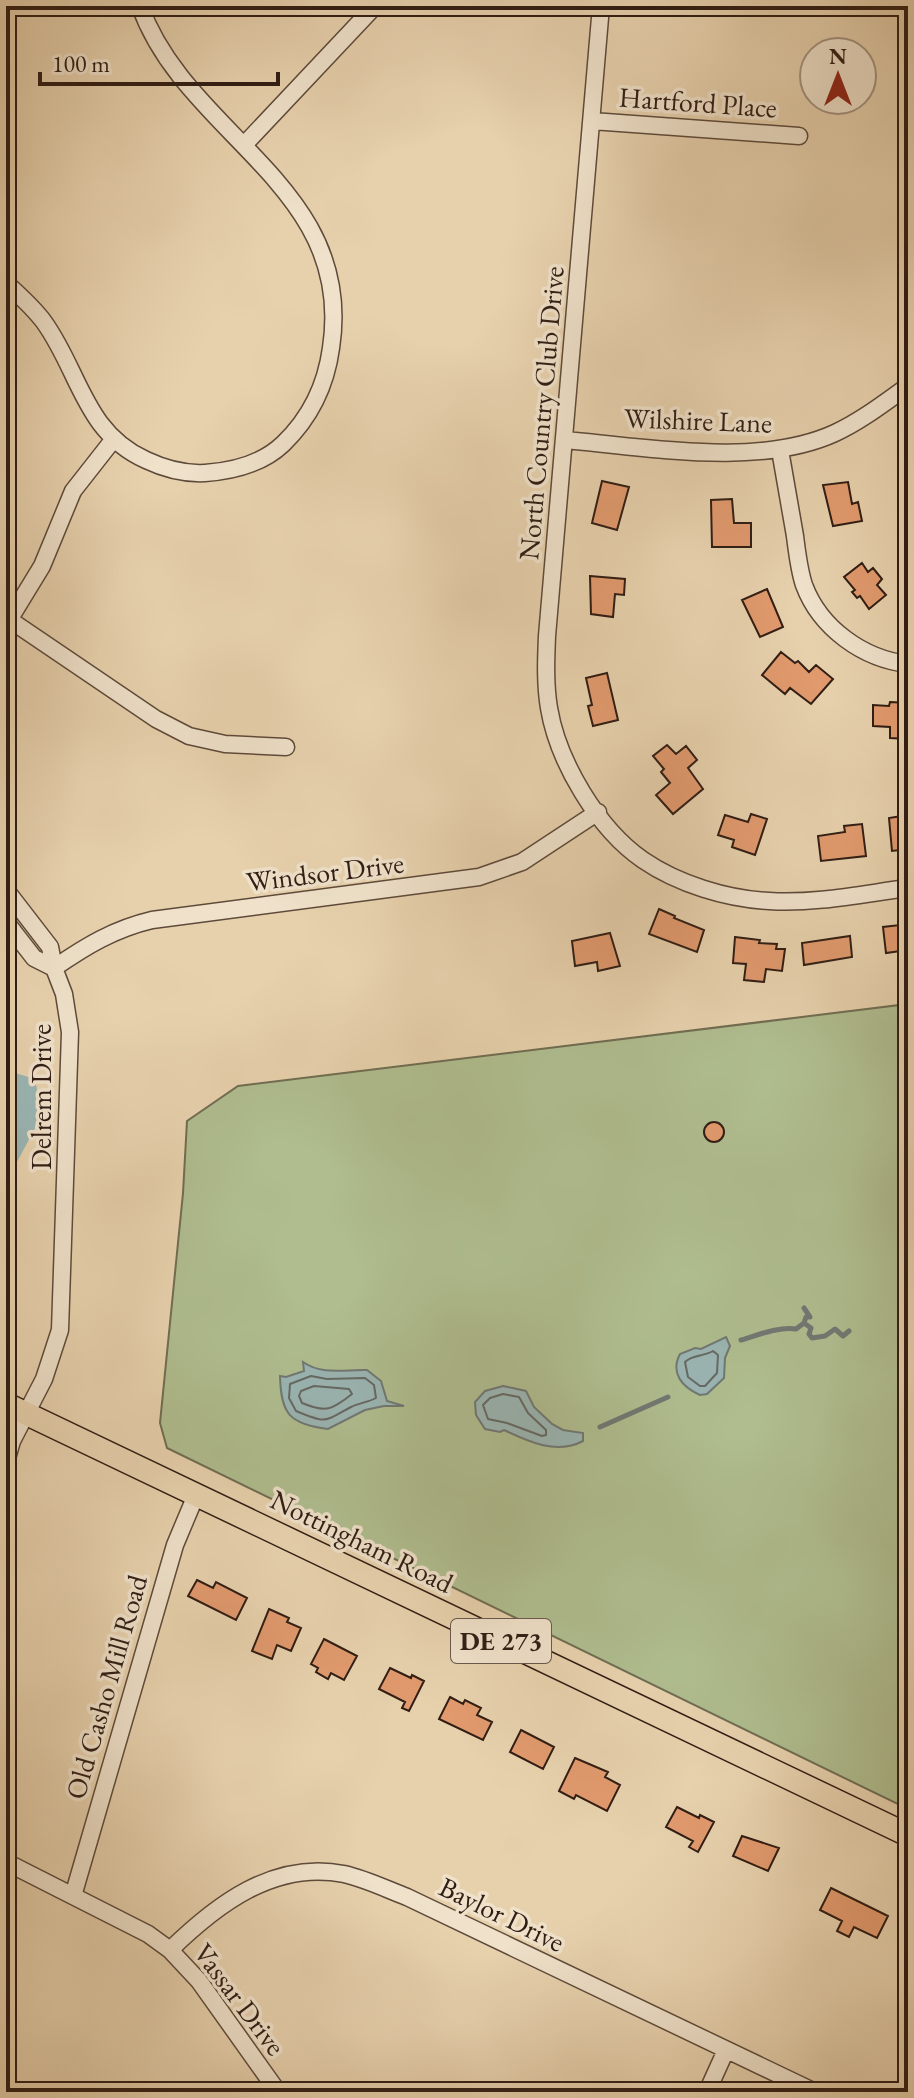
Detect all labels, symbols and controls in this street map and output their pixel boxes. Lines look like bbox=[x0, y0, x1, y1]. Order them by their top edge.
scale bar bbox=[40, 36, 278, 86]
north arrow bbox=[798, 36, 878, 116]
text: N bbox=[829, 42, 847, 71]
text: 100 m bbox=[52, 48, 110, 79]
street label: Hartford Place bbox=[618, 79, 778, 125]
street label: North Country Club Drive bbox=[510, 265, 572, 561]
street label: Wilshire Lane bbox=[623, 399, 773, 441]
street label: Windsor Drive bbox=[244, 844, 406, 900]
street label: Delrem Drive bbox=[23, 1024, 59, 1170]
street label: Nottingham Road bbox=[265, 1481, 460, 1601]
street label: Old Casho Mill Road bbox=[57, 1570, 155, 1803]
road number: DE 273 bbox=[451, 1619, 551, 1663]
street label: Baylor Drive bbox=[433, 1868, 571, 1960]
street label: Vassar Drive bbox=[186, 1936, 294, 2062]

